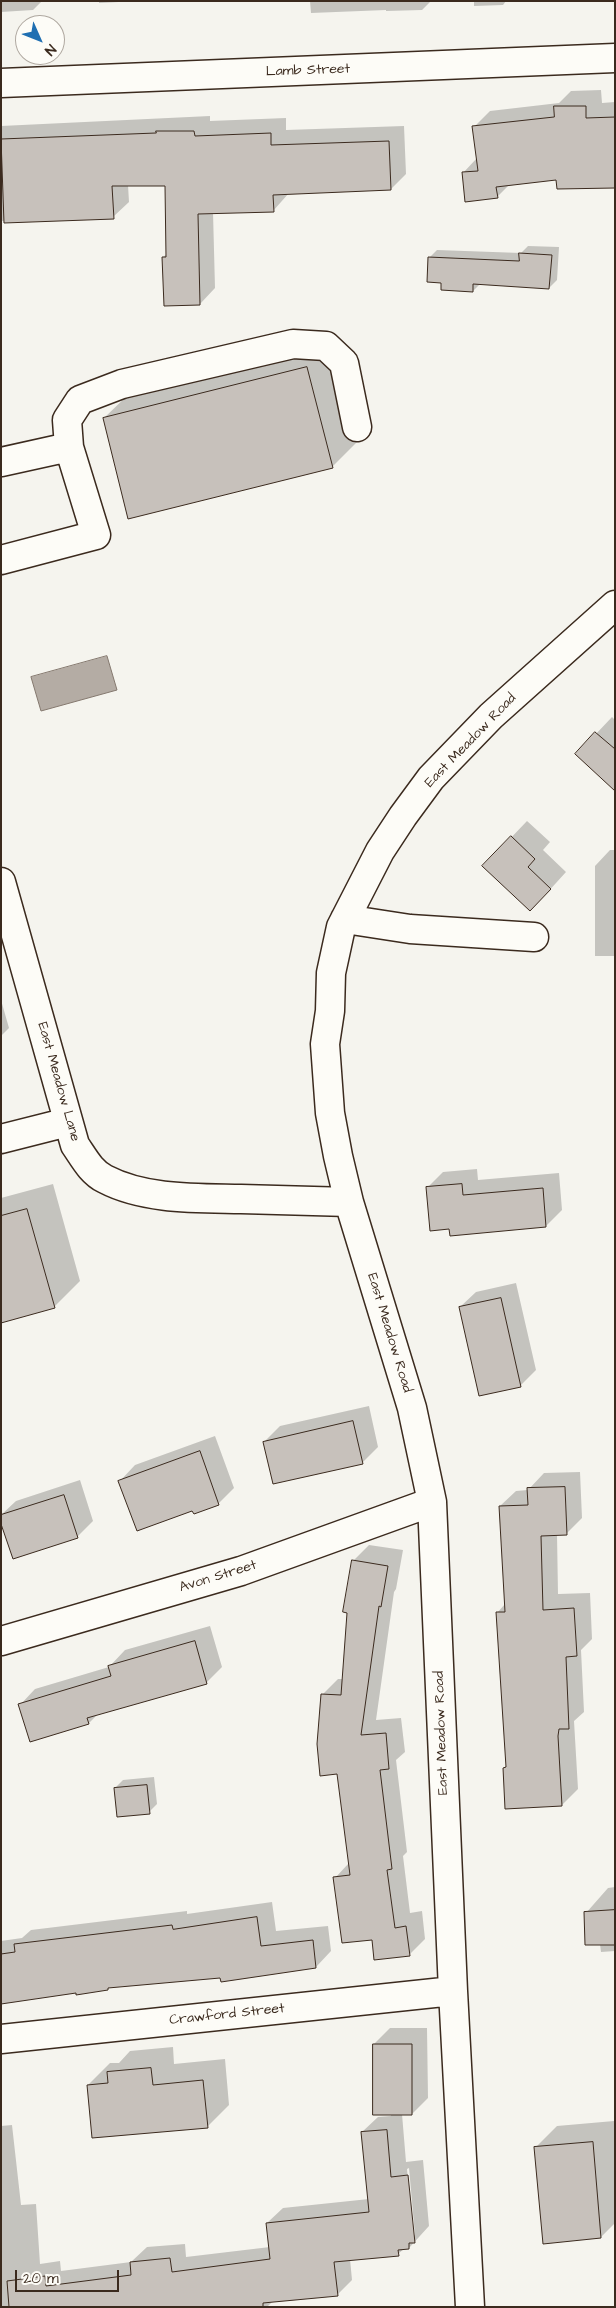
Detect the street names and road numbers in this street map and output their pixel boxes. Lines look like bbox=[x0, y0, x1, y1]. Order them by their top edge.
street label: Lamb Street bbox=[266, 61, 350, 81]
street label: East Meadow Road bbox=[422, 691, 520, 791]
street label: East Meadow Lane bbox=[33, 1020, 83, 1144]
street label: East Meadow Road bbox=[363, 1271, 415, 1395]
street label: Avon Street bbox=[177, 1557, 259, 1597]
street label: East Meadow Road bbox=[431, 1671, 453, 1795]
street label: Crawford Street bbox=[168, 2001, 286, 2029]

